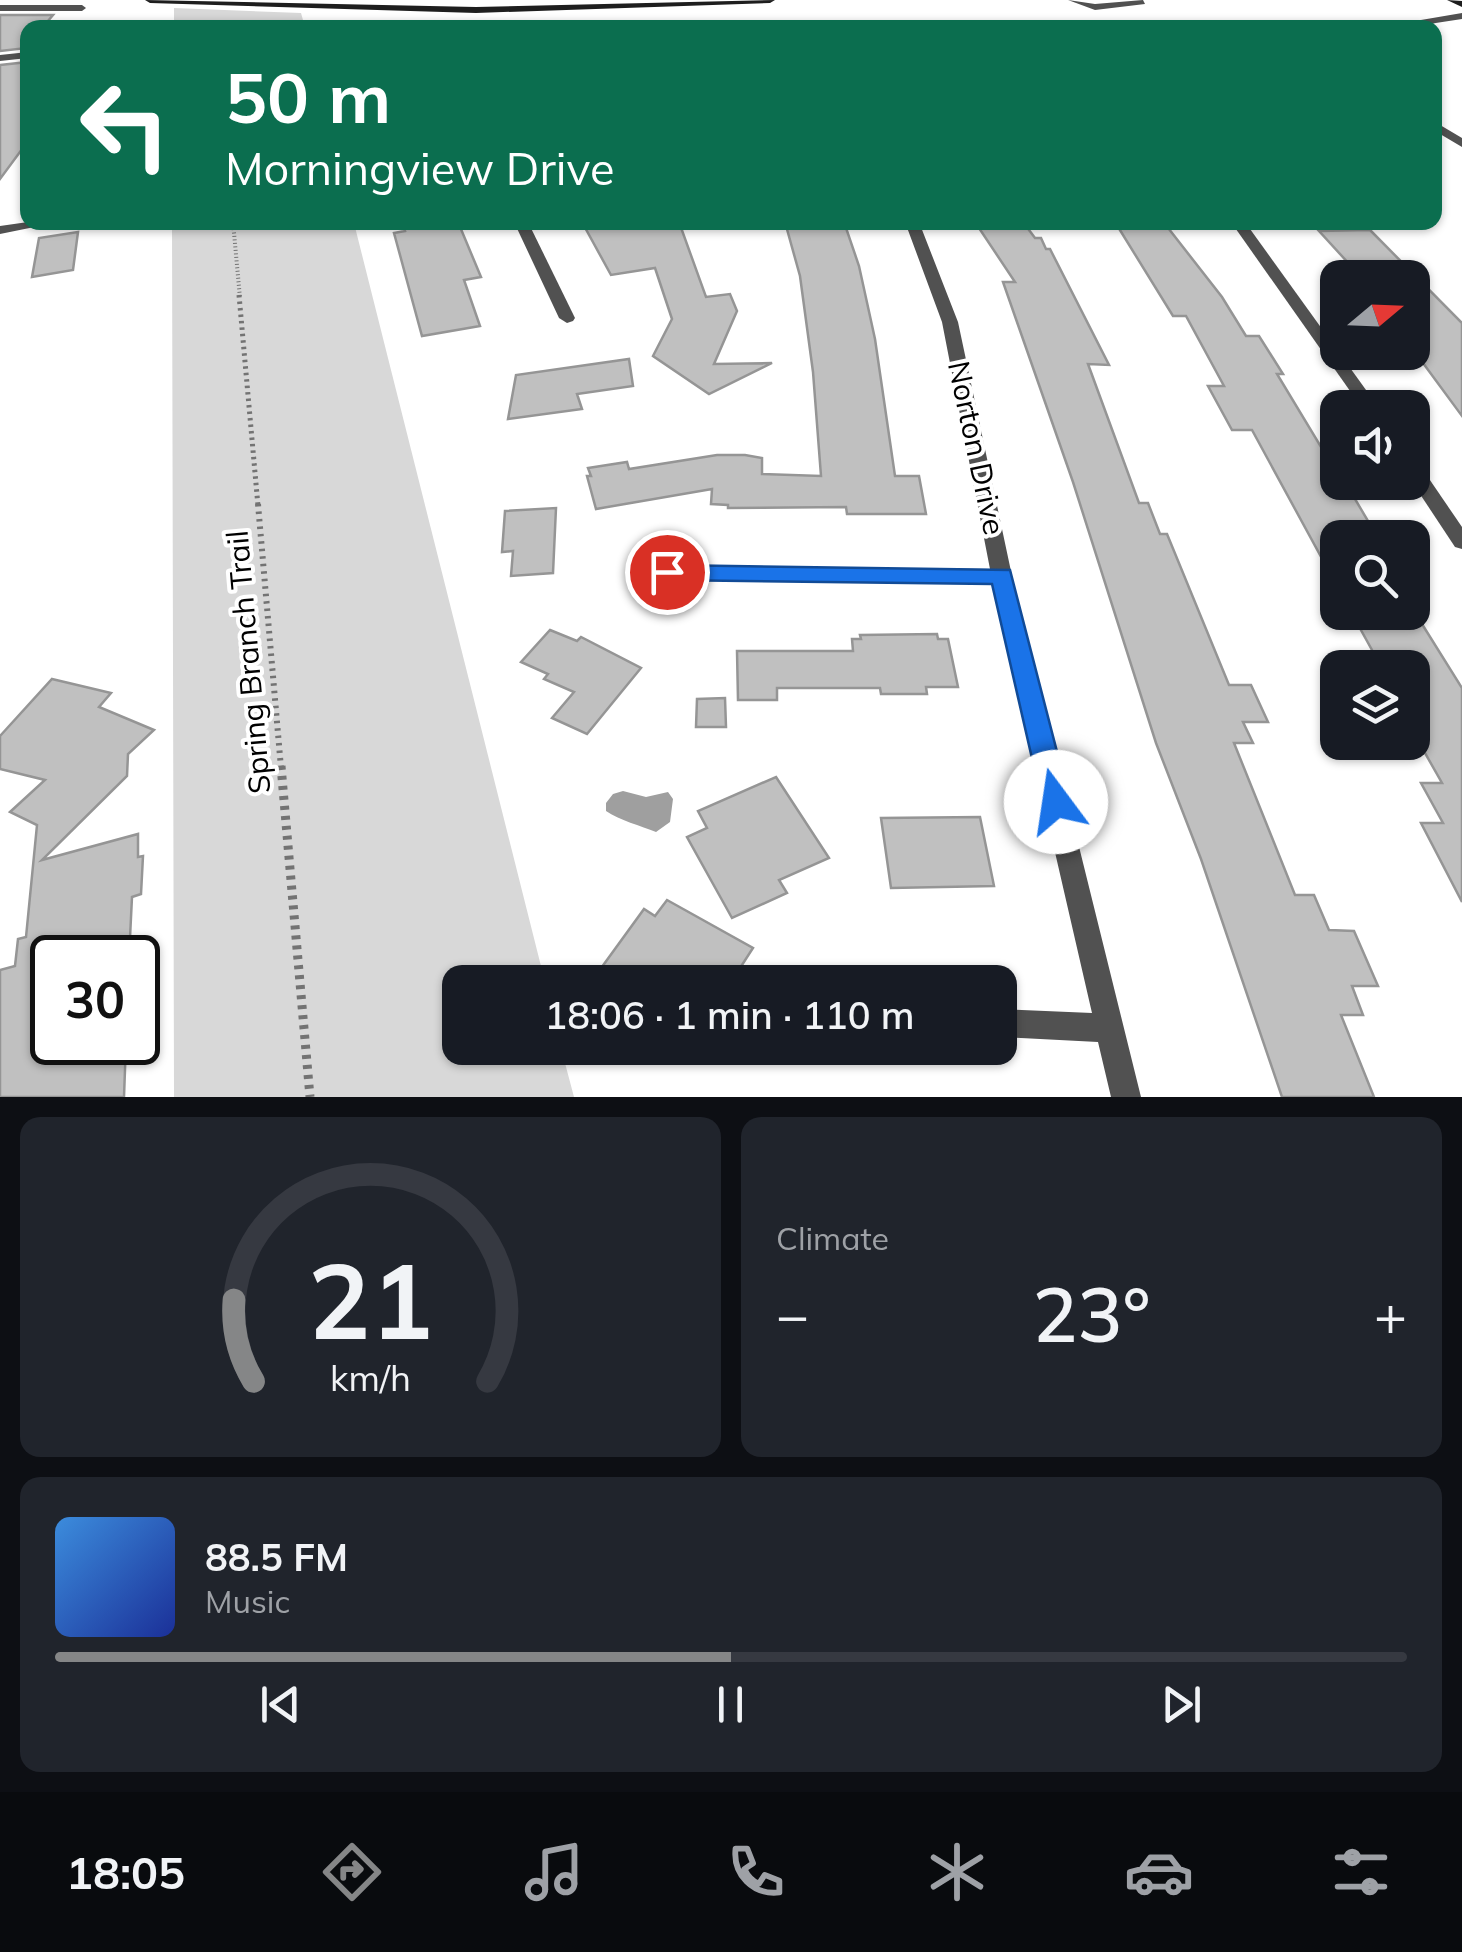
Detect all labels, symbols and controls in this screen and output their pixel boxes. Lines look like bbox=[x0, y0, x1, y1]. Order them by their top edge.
text: 50 m bbox=[225, 53, 391, 141]
icon: left bbox=[60, 60, 190, 190]
text: Morningview Drive bbox=[225, 140, 615, 196]
north arrow bbox=[1320, 260, 1430, 370]
map controls bbox=[1320, 260, 1430, 760]
street label: Norton Drive bbox=[940, 357, 1014, 538]
button: sound bbox=[1320, 390, 1430, 500]
button: search bbox=[1320, 520, 1430, 630]
street label: Spring Branch Trail bbox=[218, 529, 278, 795]
pin bbox=[625, 530, 710, 615]
icon: arrive bbox=[640, 545, 695, 600]
button: layers bbox=[1320, 650, 1430, 760]
position arrow bbox=[1004, 750, 1108, 854]
speed limit sign: 30 bbox=[30, 935, 160, 1065]
text: 18:06 · 1 min · 110 m bbox=[544, 991, 915, 1039]
text: Climate bbox=[776, 1218, 889, 1258]
text: 21 bbox=[308, 1234, 433, 1365]
text: 23° bbox=[1032, 1267, 1151, 1361]
text: − bbox=[776, 1280, 809, 1349]
text: + bbox=[1374, 1280, 1407, 1349]
text: km/h bbox=[330, 1355, 411, 1400]
text: 88.5 FM bbox=[205, 1533, 348, 1581]
text: Music bbox=[205, 1581, 290, 1621]
icon: previous bbox=[253, 1677, 308, 1732]
icon: pause bbox=[703, 1677, 758, 1732]
icon: next bbox=[1154, 1677, 1209, 1732]
icon: directions bbox=[317, 1837, 387, 1907]
icon: music bbox=[519, 1837, 589, 1907]
icon: phone bbox=[721, 1837, 791, 1907]
icon: climate bbox=[922, 1837, 992, 1907]
icon: car bbox=[1124, 1837, 1194, 1907]
icon: filters bbox=[1326, 1837, 1396, 1907]
text: 18:05 bbox=[66, 1844, 185, 1900]

